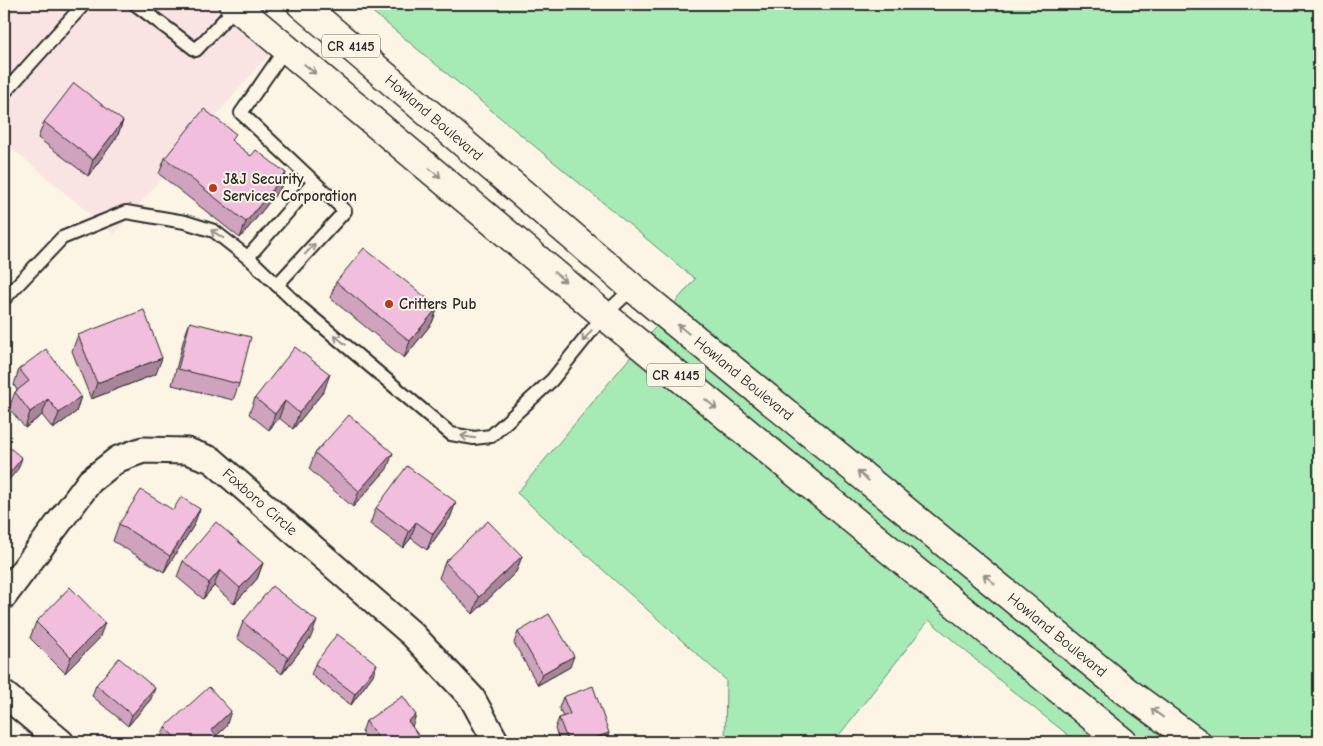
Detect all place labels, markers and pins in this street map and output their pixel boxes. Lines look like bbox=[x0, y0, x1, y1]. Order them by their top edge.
place label: J&J Security Services Corporation bbox=[223, 170, 357, 205]
marker: J&J Security Services Corporation bbox=[207, 182, 219, 194]
place label: Critters Pub bbox=[399, 295, 476, 313]
marker: Critters Pub bbox=[383, 298, 395, 310]

